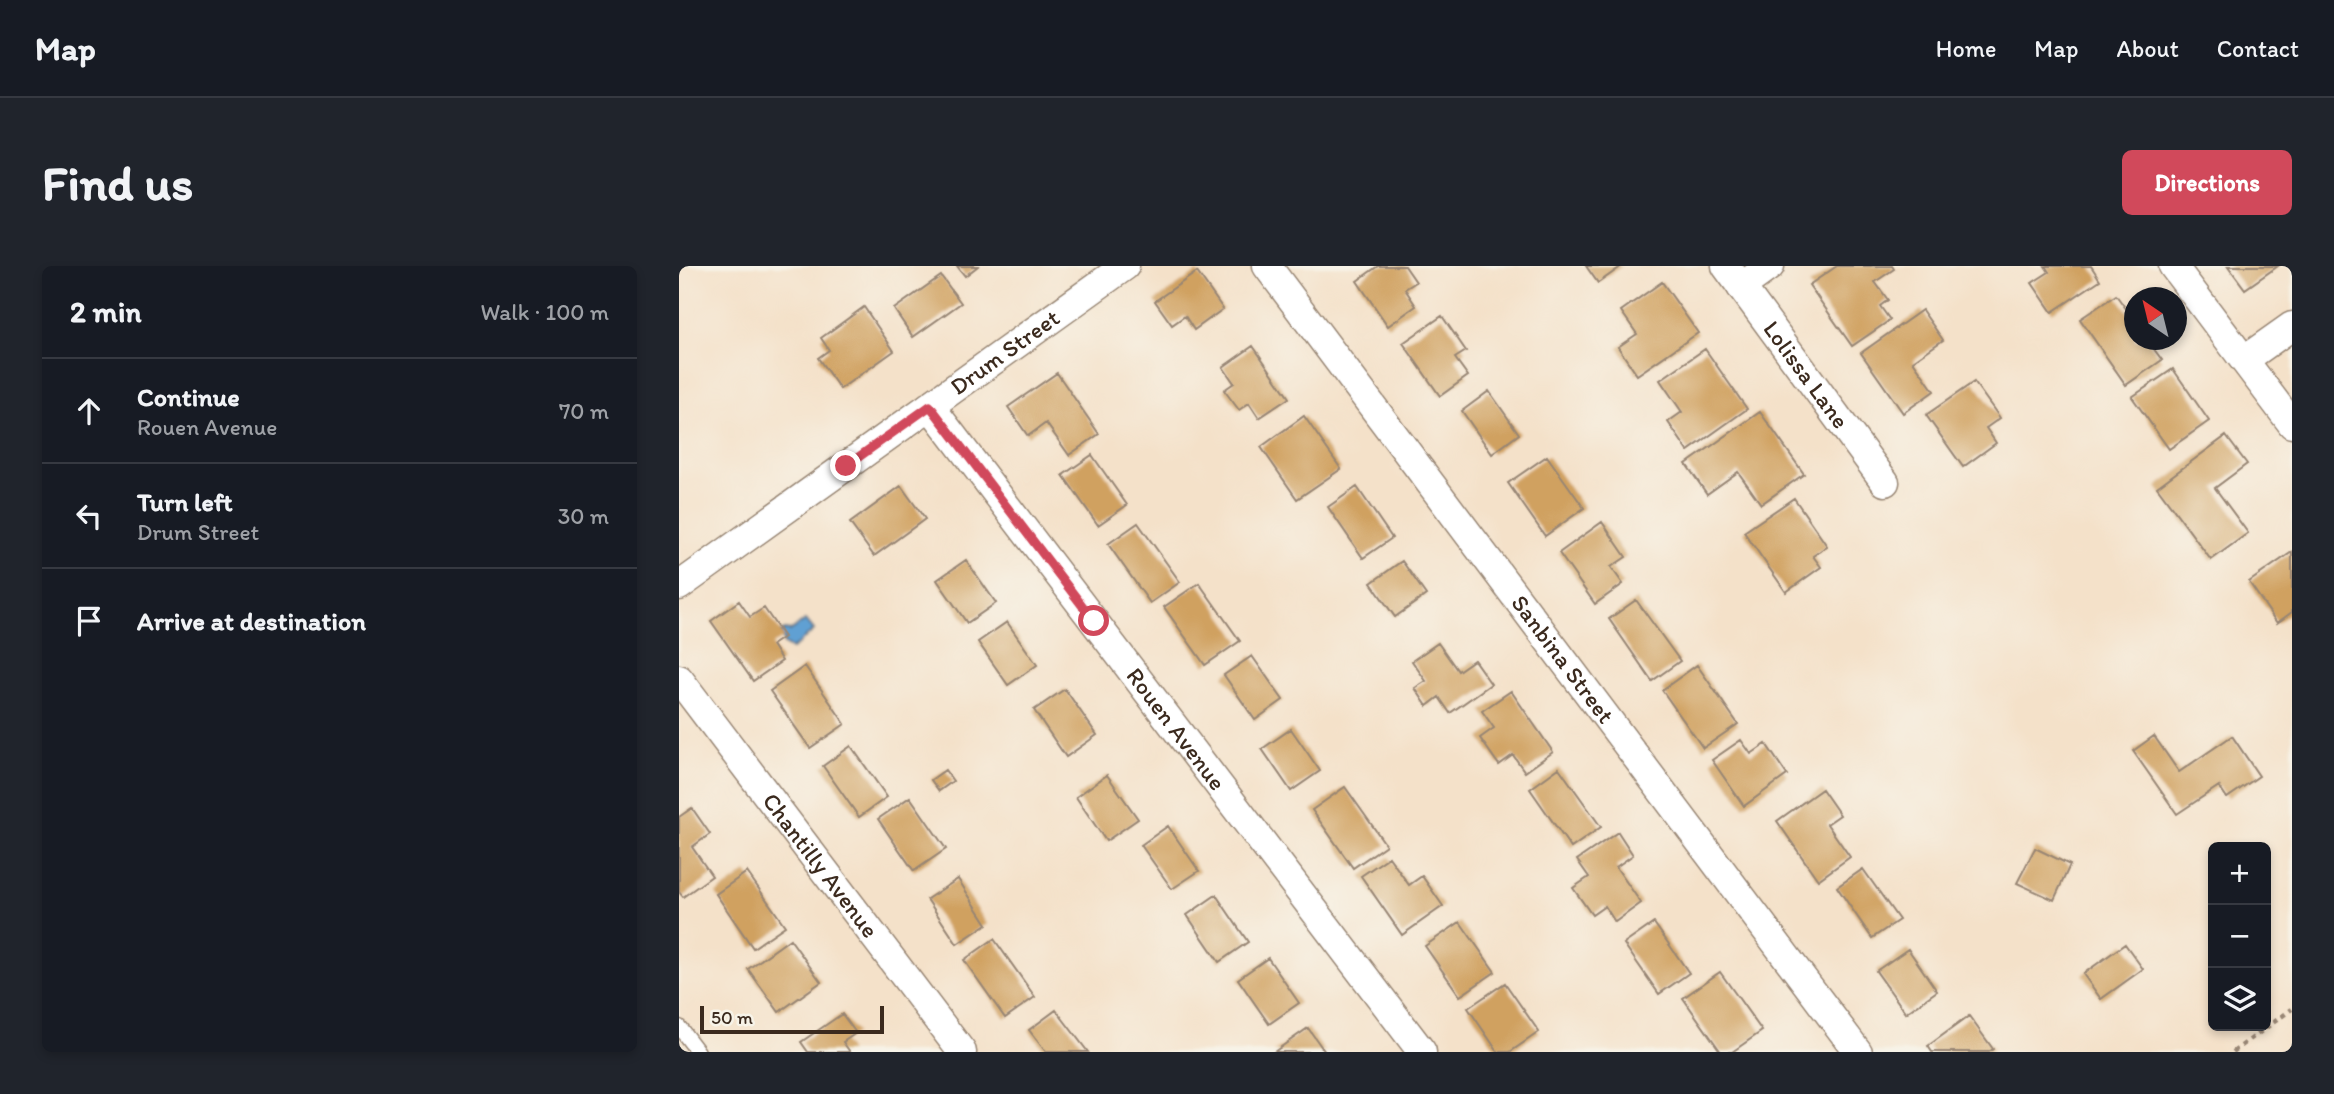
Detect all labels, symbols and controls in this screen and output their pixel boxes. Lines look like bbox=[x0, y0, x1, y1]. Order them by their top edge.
text: Map bbox=[35, 29, 96, 68]
text: Home bbox=[1936, 34, 1996, 63]
text: Map bbox=[2034, 34, 2078, 63]
text: About bbox=[2116, 34, 2179, 63]
text: Contact bbox=[2217, 34, 2299, 63]
button: Directions bbox=[2122, 150, 2292, 215]
text: Find us bbox=[42, 153, 193, 212]
north arrow bbox=[2124, 287, 2187, 350]
text: 2 min bbox=[70, 293, 141, 330]
text: Walk · 100 m bbox=[481, 298, 609, 326]
street label: Drum Street bbox=[944, 303, 1065, 401]
street label: Lolissa Lane bbox=[1757, 315, 1856, 434]
text: Continue bbox=[137, 381, 240, 413]
icon: ahead bbox=[70, 392, 108, 430]
text: 70 m bbox=[559, 397, 609, 425]
text: Rouen Avenue bbox=[137, 413, 277, 441]
route end bbox=[830, 450, 861, 481]
text: Turn left bbox=[137, 486, 233, 518]
icon: left bbox=[70, 497, 108, 535]
text: 30 m bbox=[558, 502, 609, 530]
text: Drum Street bbox=[137, 518, 259, 546]
street label: Sanbina Street bbox=[1505, 589, 1621, 729]
icon: arrive bbox=[70, 602, 108, 640]
text: Arrive at destination bbox=[137, 605, 366, 637]
route start bbox=[1078, 605, 1109, 636]
street label: Rouen Avenue bbox=[1120, 662, 1232, 796]
street label: Chantilly Avenue bbox=[757, 787, 885, 943]
map controls bbox=[2208, 842, 2271, 1031]
button: + bbox=[2208, 842, 2271, 905]
button: − bbox=[2208, 905, 2271, 968]
button: layers bbox=[2208, 968, 2271, 1031]
scale bar bbox=[700, 1003, 884, 1035]
text: 50 m bbox=[711, 1006, 753, 1029]

